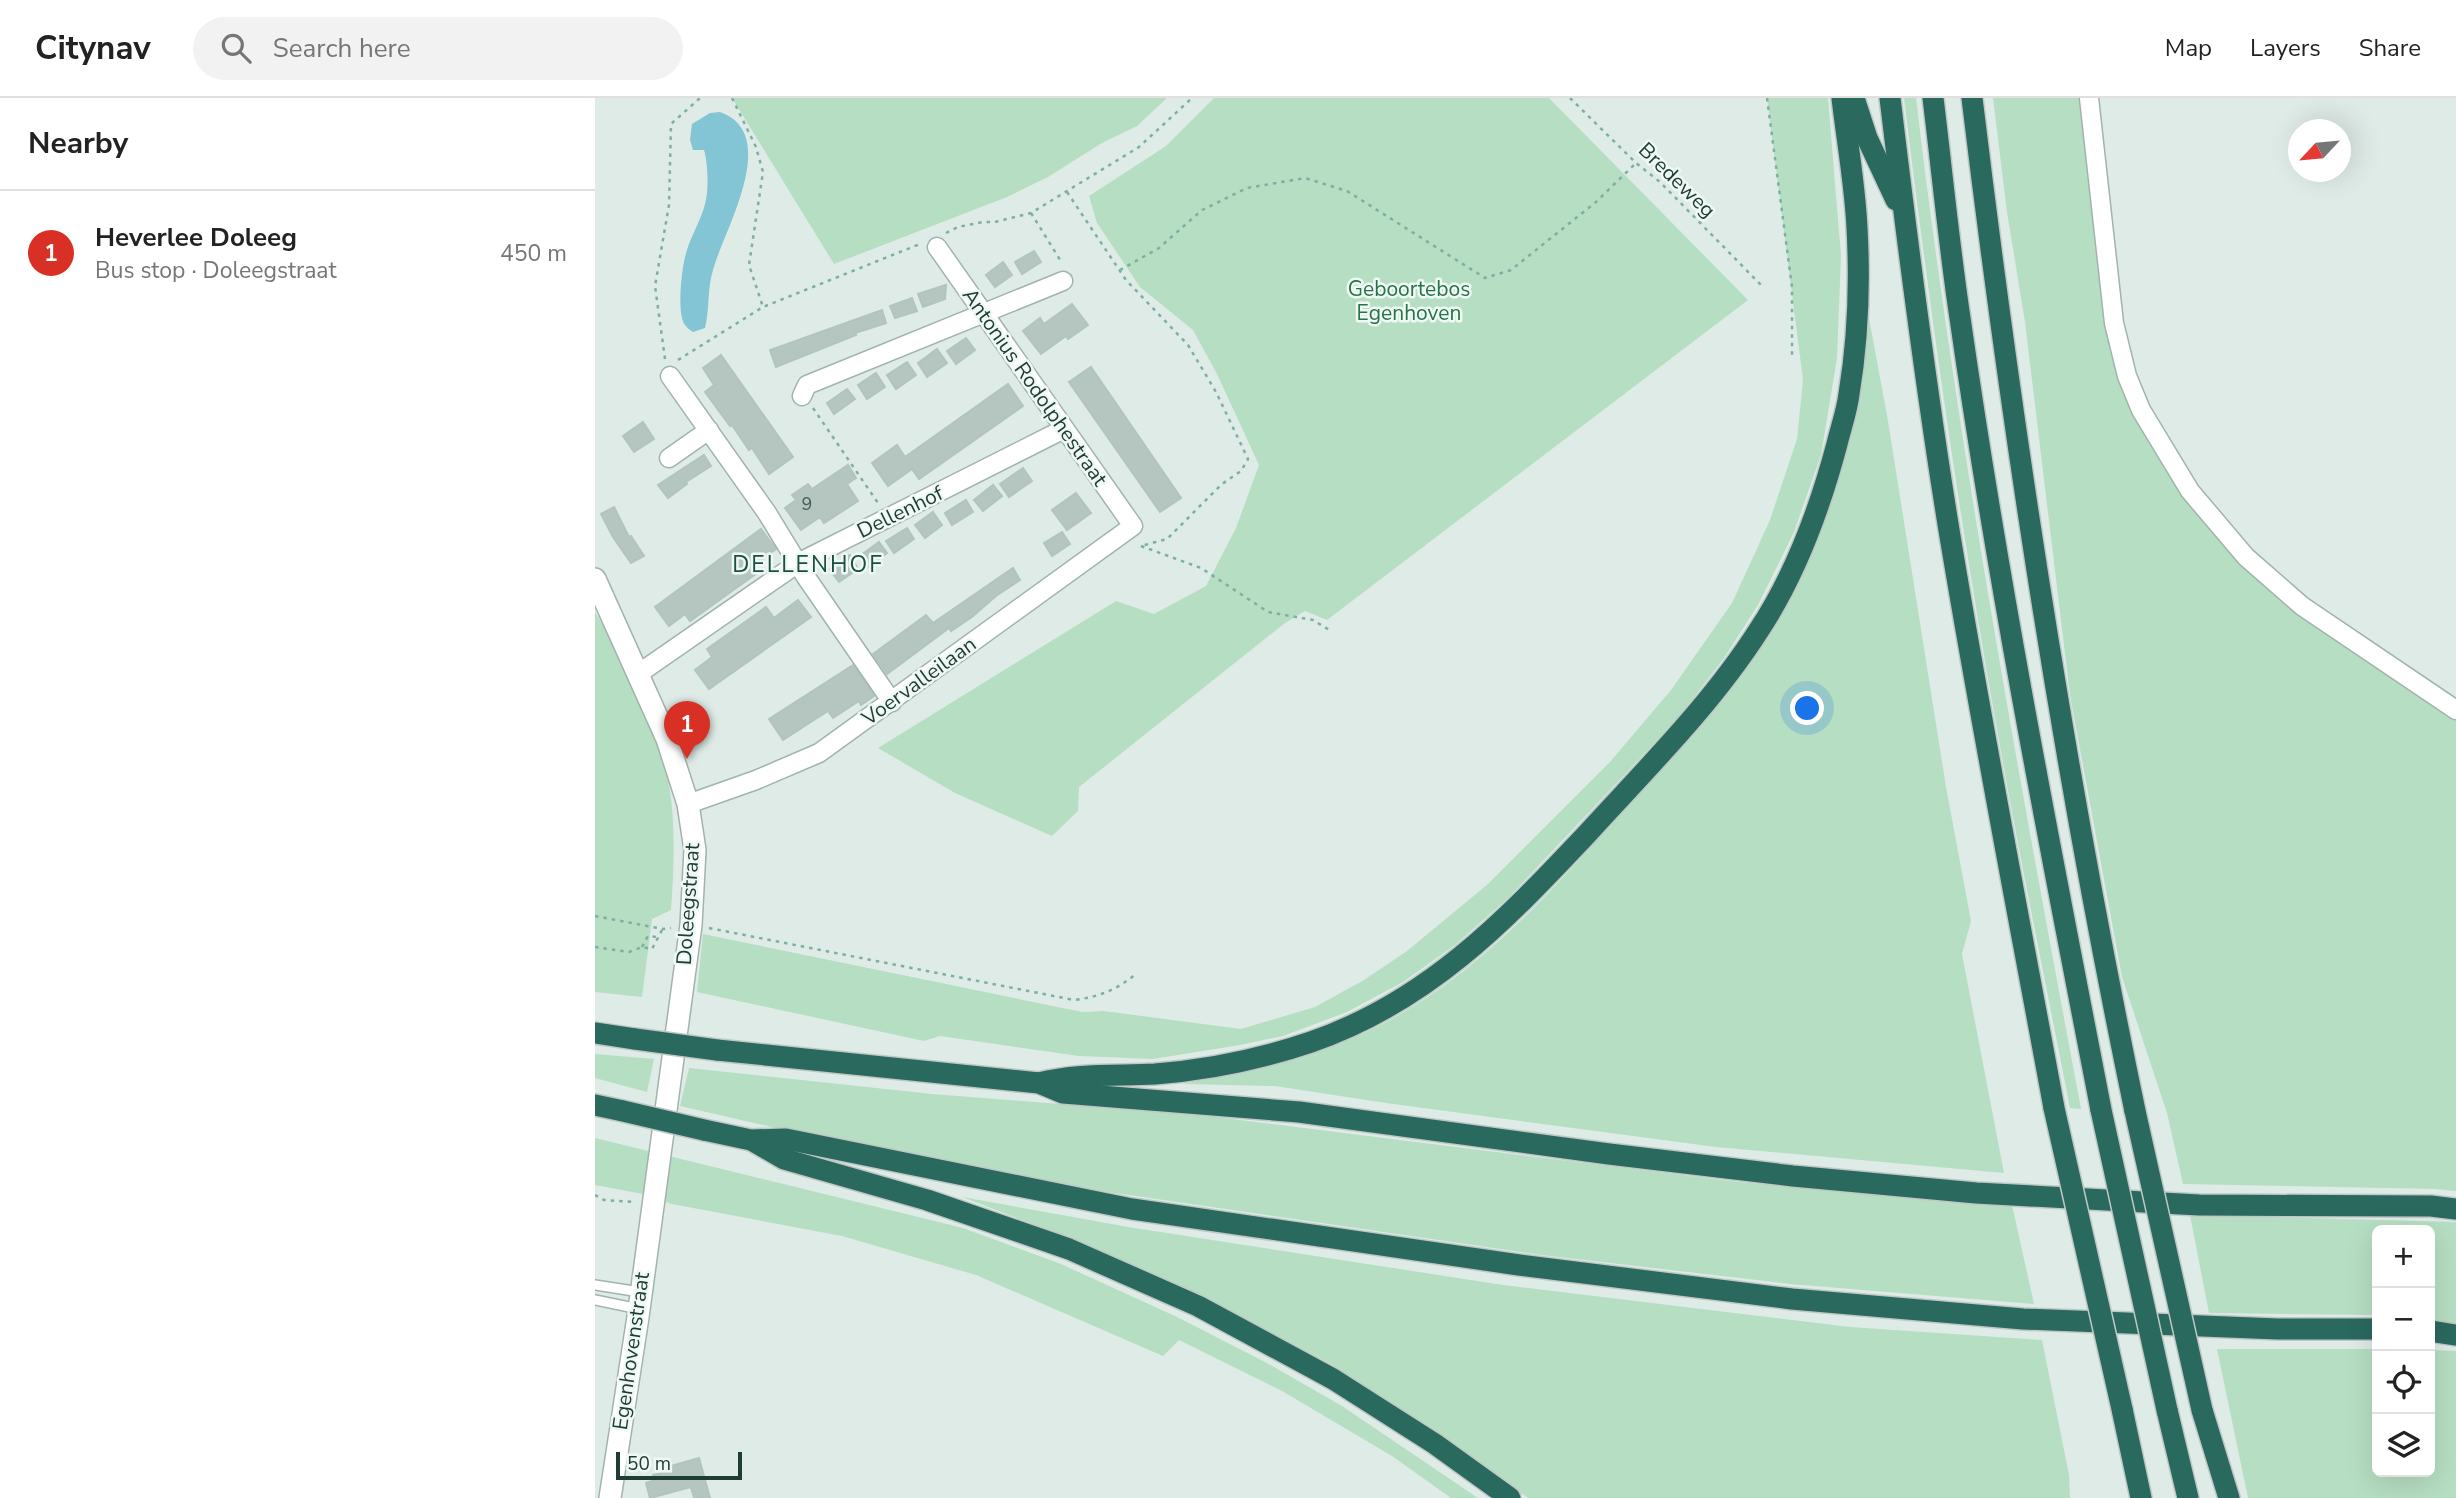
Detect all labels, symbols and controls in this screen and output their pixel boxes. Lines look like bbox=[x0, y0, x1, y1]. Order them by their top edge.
search box bbox=[193, 17, 683, 80]
text: Citynav bbox=[35, 26, 151, 71]
icon: search bbox=[217, 29, 255, 67]
text: Search here bbox=[273, 31, 411, 66]
text: Map bbox=[2165, 32, 2212, 64]
text: Layers bbox=[2250, 32, 2321, 64]
text: Share bbox=[2359, 32, 2421, 64]
north arrow bbox=[2288, 119, 2351, 182]
text: Nearby bbox=[28, 123, 128, 164]
street label: Bredeweg bbox=[1632, 136, 1722, 224]
text: Heverlee Doleeg bbox=[95, 220, 297, 255]
text: 1 bbox=[44, 238, 58, 269]
text: 450 m bbox=[500, 238, 567, 269]
text: Bus stop · Doleegstraat bbox=[95, 255, 337, 286]
park label: Geboortebos Egenhoven bbox=[1348, 275, 1470, 327]
street label: Antonius Rodolphestraat bbox=[956, 282, 1114, 492]
street label: Dellenhof bbox=[852, 479, 949, 545]
house number: 9 bbox=[802, 492, 812, 516]
district label: DELLENHOF bbox=[732, 549, 884, 580]
street label: Voervalleilaan bbox=[855, 630, 982, 733]
your location bbox=[1790, 691, 1824, 725]
pin: 1 bbox=[664, 701, 710, 759]
street label: Doleegstraat bbox=[670, 841, 706, 966]
map controls bbox=[2372, 1225, 2435, 1477]
button: + bbox=[2372, 1225, 2435, 1288]
street label: Egenhovenstraat bbox=[606, 1270, 656, 1432]
button: − bbox=[2372, 1288, 2435, 1351]
button: locate bbox=[2372, 1351, 2435, 1414]
button: layers bbox=[2372, 1414, 2435, 1477]
scale bar bbox=[616, 1449, 742, 1481]
text: 50 m bbox=[627, 1451, 671, 1477]

